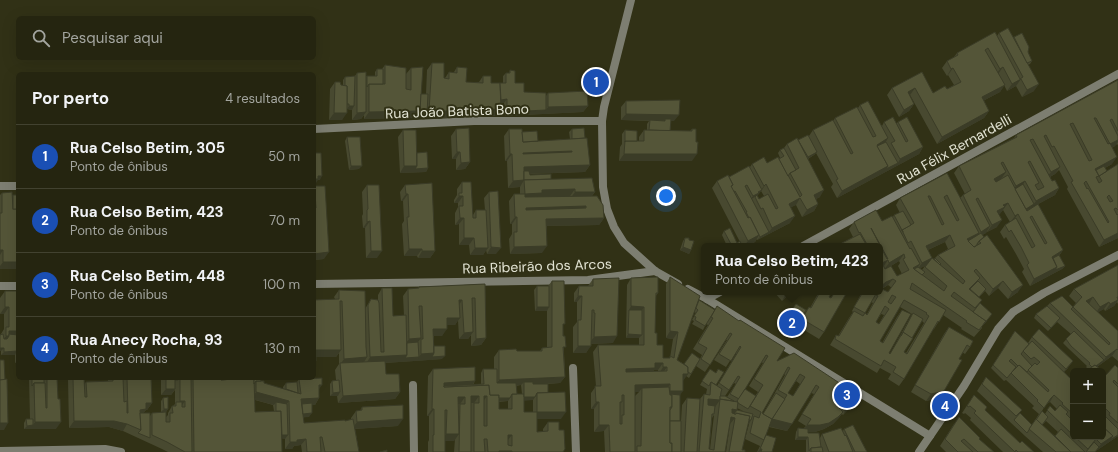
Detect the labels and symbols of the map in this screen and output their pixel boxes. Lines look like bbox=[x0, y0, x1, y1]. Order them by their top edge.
pin: 1 bbox=[583, 67, 609, 97]
street label: Rua João Batista Bono bbox=[385, 99, 529, 123]
street label: Rua Félix Bernardelli bbox=[893, 110, 1015, 188]
your location bbox=[656, 186, 676, 206]
street label: Rua Ribeirão dos Arcos bbox=[462, 254, 612, 278]
pin: 2 bbox=[779, 308, 805, 338]
pin: 3 bbox=[834, 380, 860, 410]
pin: 4 bbox=[932, 391, 958, 421]

